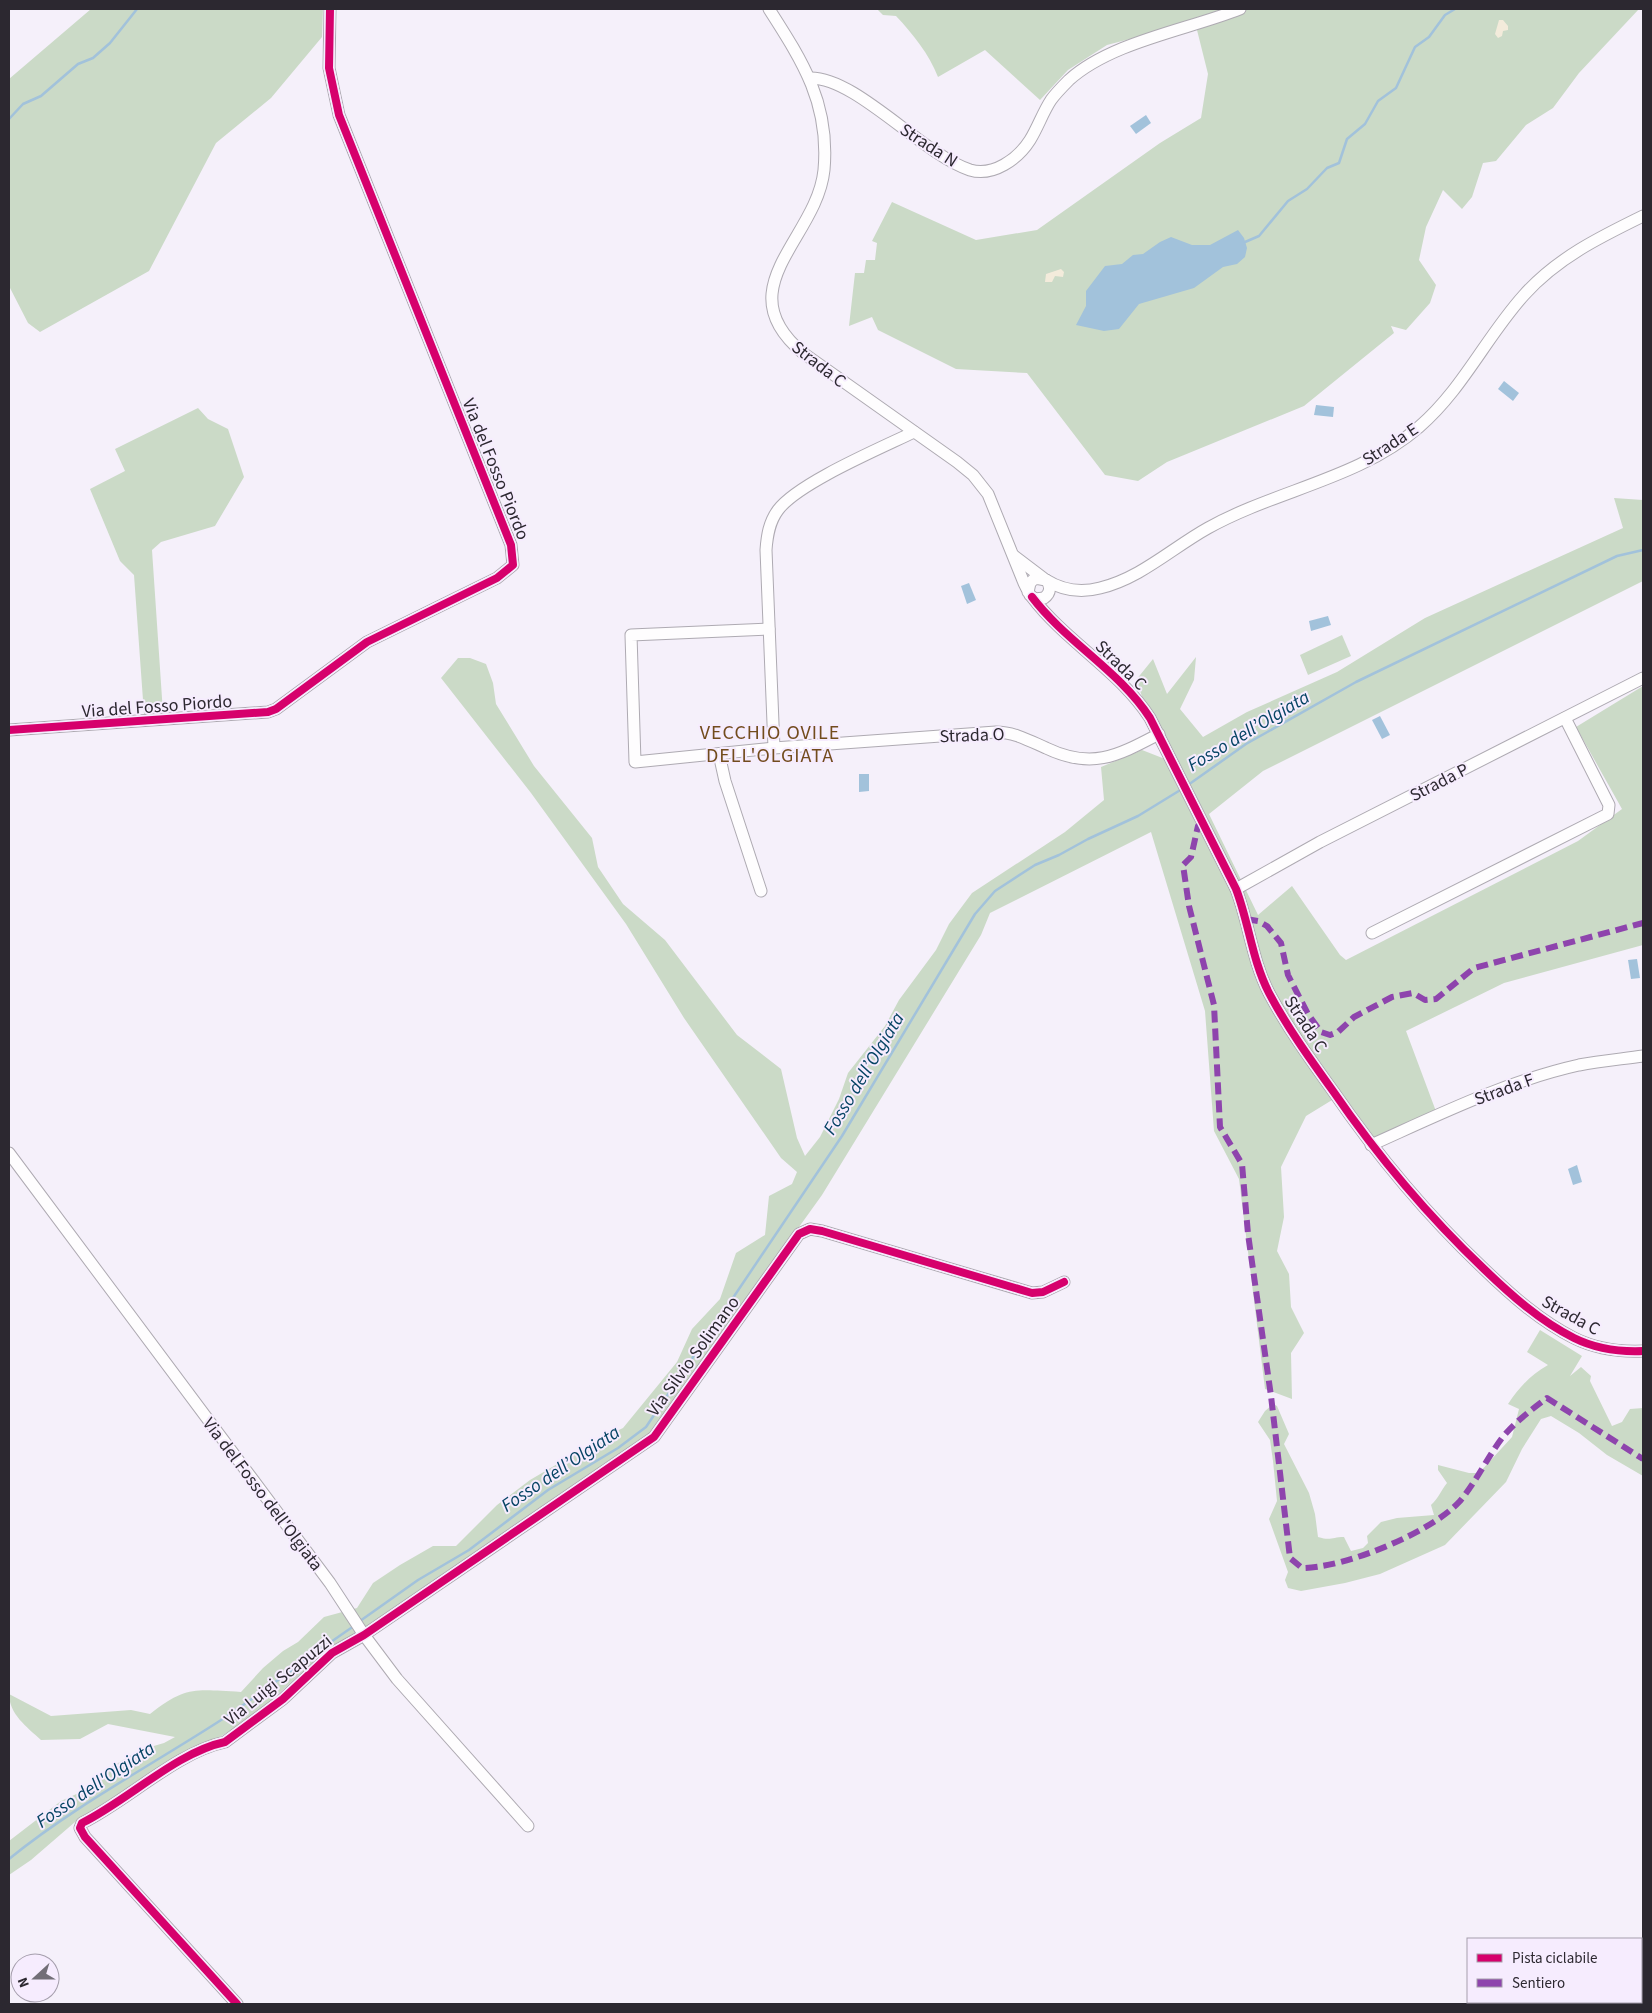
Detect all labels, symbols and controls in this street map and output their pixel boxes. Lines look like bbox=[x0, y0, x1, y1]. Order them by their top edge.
street label: Strada N bbox=[895, 117, 963, 173]
street label: Strada C bbox=[786, 335, 851, 394]
street label: Via del Fosso Piordo bbox=[456, 395, 535, 544]
street label: Strada E bbox=[1357, 417, 1423, 472]
street label: Strada C bbox=[1089, 634, 1152, 696]
water label: Fosso dell’Olgiata bbox=[1183, 684, 1315, 778]
street label: Via del Fosso Piordo bbox=[81, 689, 233, 724]
district label: VECCHIO OVILE DELL'OLGIATA bbox=[700, 719, 840, 770]
street label: Strada O bbox=[939, 722, 1005, 749]
street label: Strada P bbox=[1405, 757, 1473, 808]
street label: Strada C bbox=[1278, 991, 1333, 1058]
water label: Fosso dell’Olgiata bbox=[817, 1008, 911, 1140]
street label: Strada F bbox=[1471, 1067, 1538, 1112]
street label: Strada C bbox=[1537, 1289, 1604, 1342]
street label: Via Silvio Solimano bbox=[641, 1291, 746, 1422]
street label: Via del Fosso dell'Olgiata bbox=[196, 1412, 329, 1576]
water label: Fosso dell’Olgiata bbox=[496, 1419, 626, 1519]
street label: Via Luigi Scapuzzi bbox=[219, 1629, 338, 1732]
water label: Fosso dell'Olgiata bbox=[31, 1735, 161, 1835]
legend bbox=[1467, 1938, 1642, 2003]
text: Pista ciclabile bbox=[1512, 1948, 1597, 1969]
north arrow bbox=[10, 1953, 60, 2003]
text: Sentiero bbox=[1512, 1973, 1565, 1994]
text: N bbox=[13, 1974, 35, 1990]

